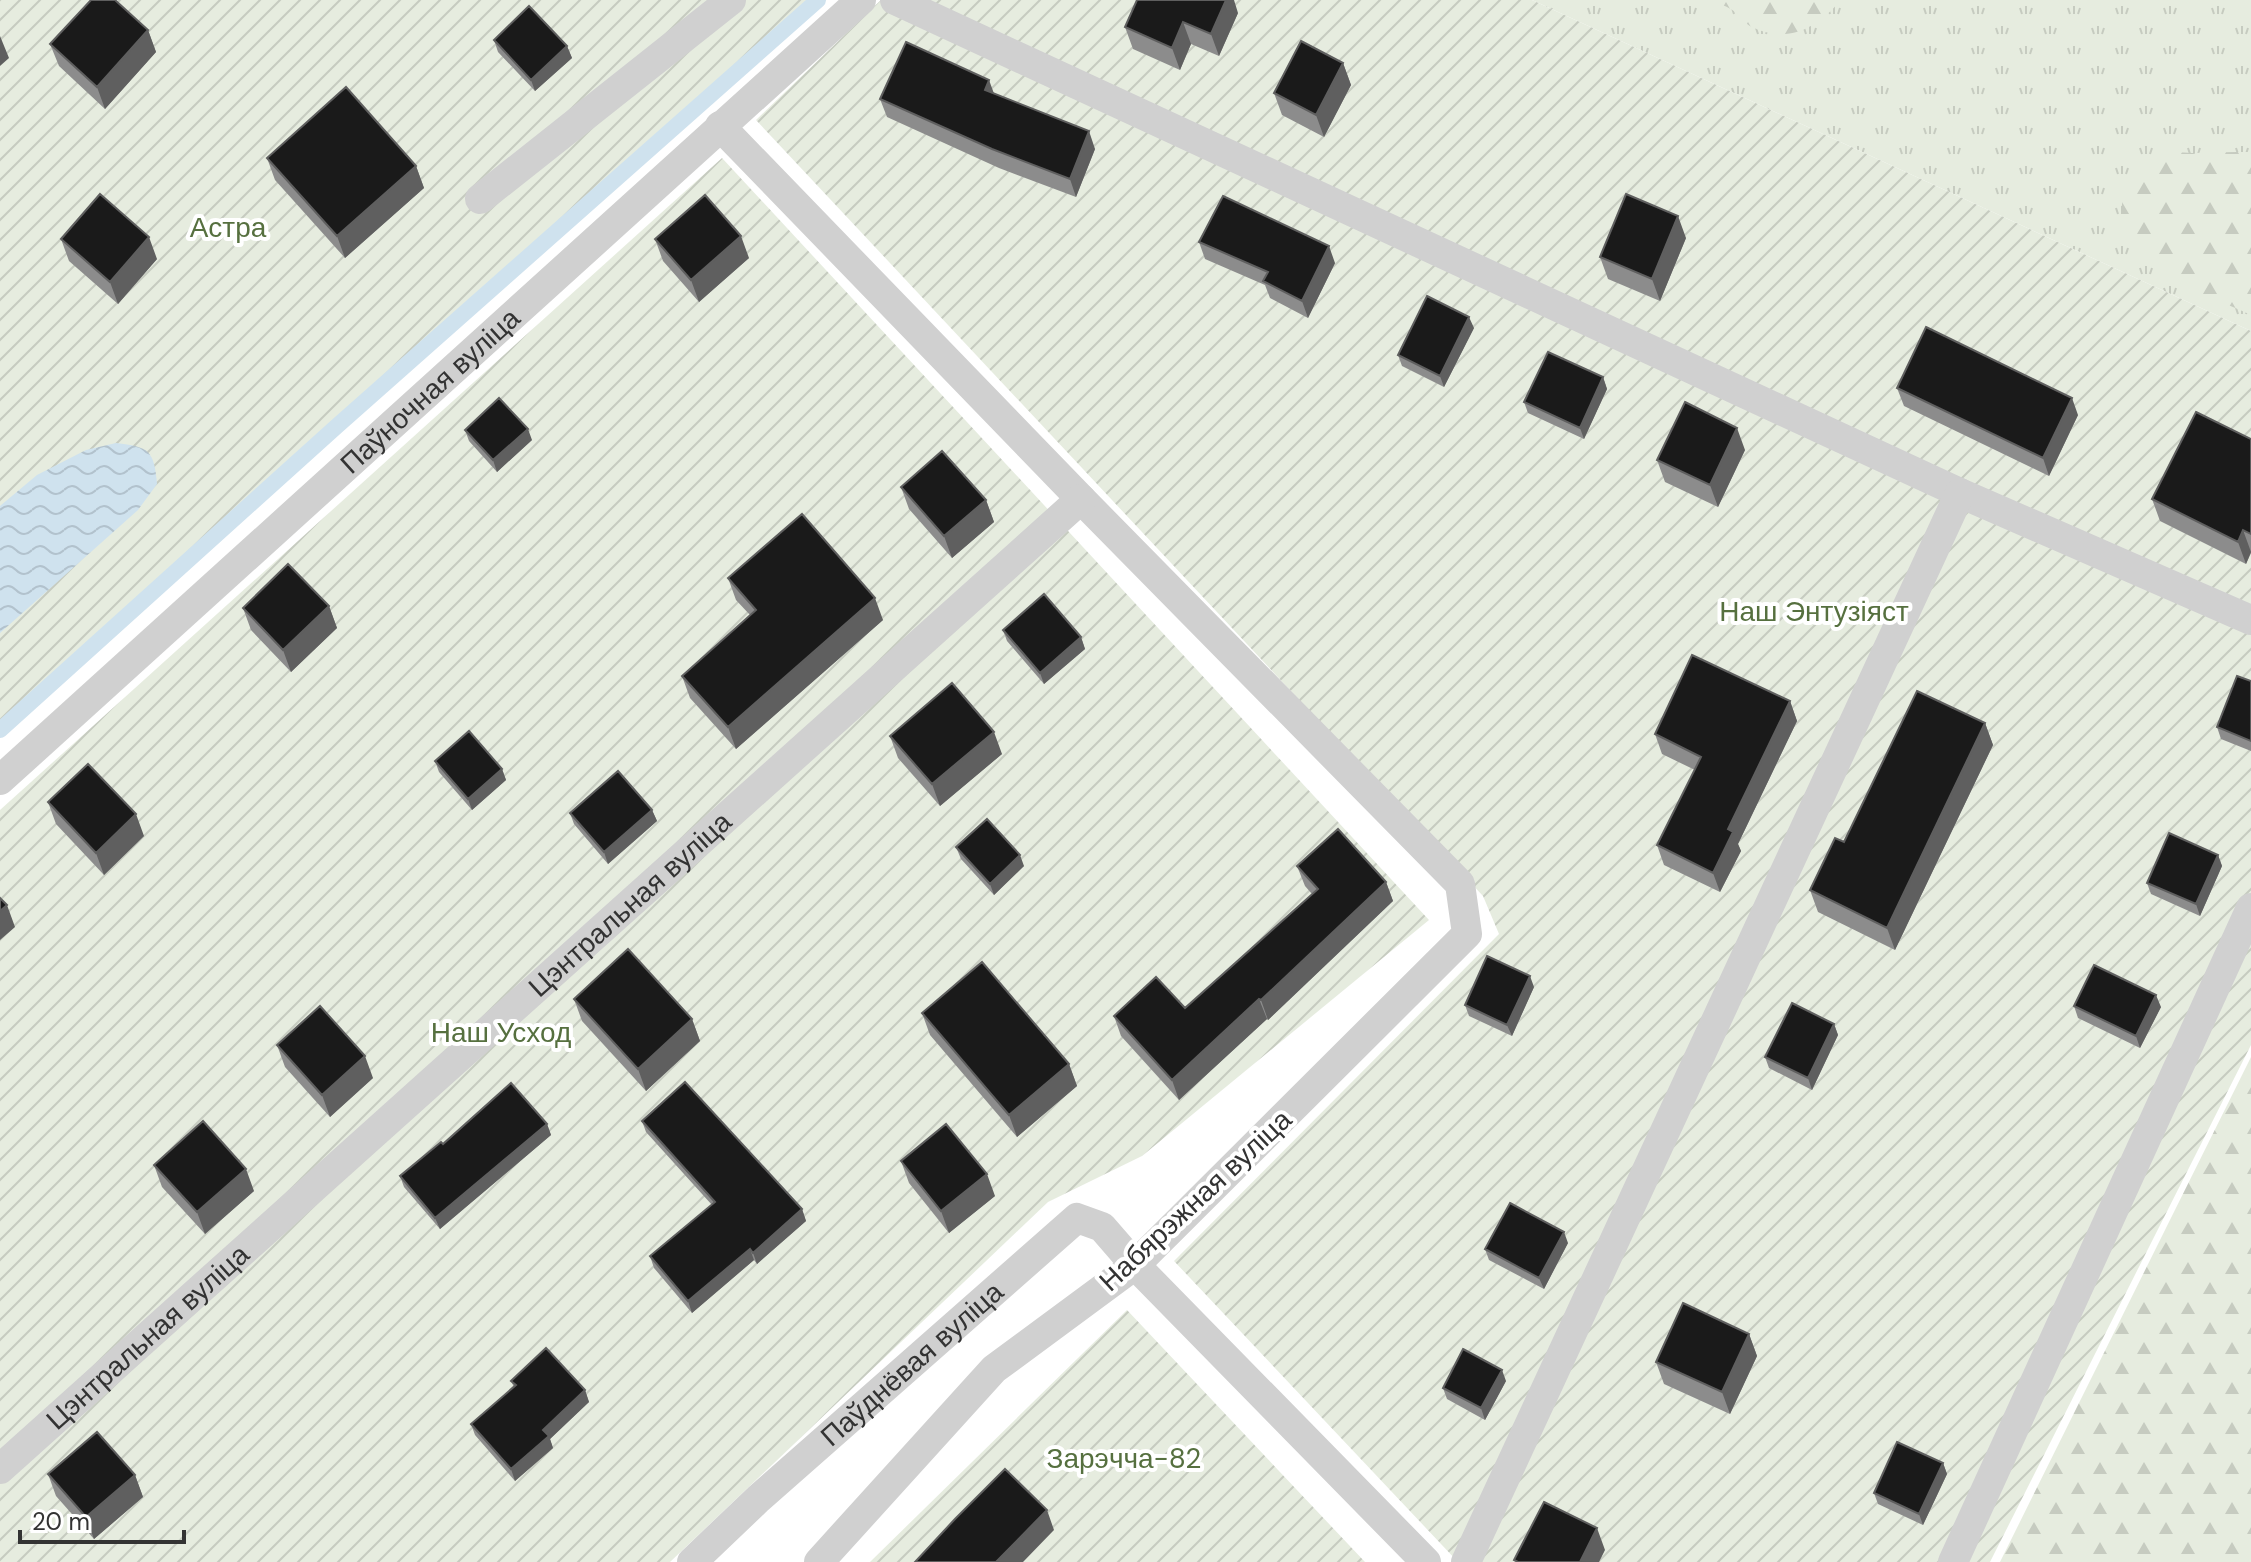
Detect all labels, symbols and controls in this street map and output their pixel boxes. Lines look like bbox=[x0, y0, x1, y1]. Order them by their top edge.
park label: Астра bbox=[190, 209, 267, 246]
street label: Паўночная вуліца bbox=[332, 300, 528, 482]
park label: Наш Энтузіяст bbox=[1719, 593, 1909, 630]
street label: Цэнтральная вуліца bbox=[521, 803, 740, 1005]
park label: Наш Усход bbox=[431, 1014, 571, 1051]
street label: Набярэжная вуліца bbox=[1091, 1101, 1300, 1299]
street label: Цэнтральная вуліца bbox=[38, 1236, 257, 1438]
street label: Паўднёвая вуліца bbox=[813, 1273, 1011, 1454]
park label: Зарэчча-82 bbox=[1047, 1440, 1201, 1477]
scale bar bbox=[20, 1494, 184, 1544]
text: 20 m bbox=[32, 1506, 90, 1537]

